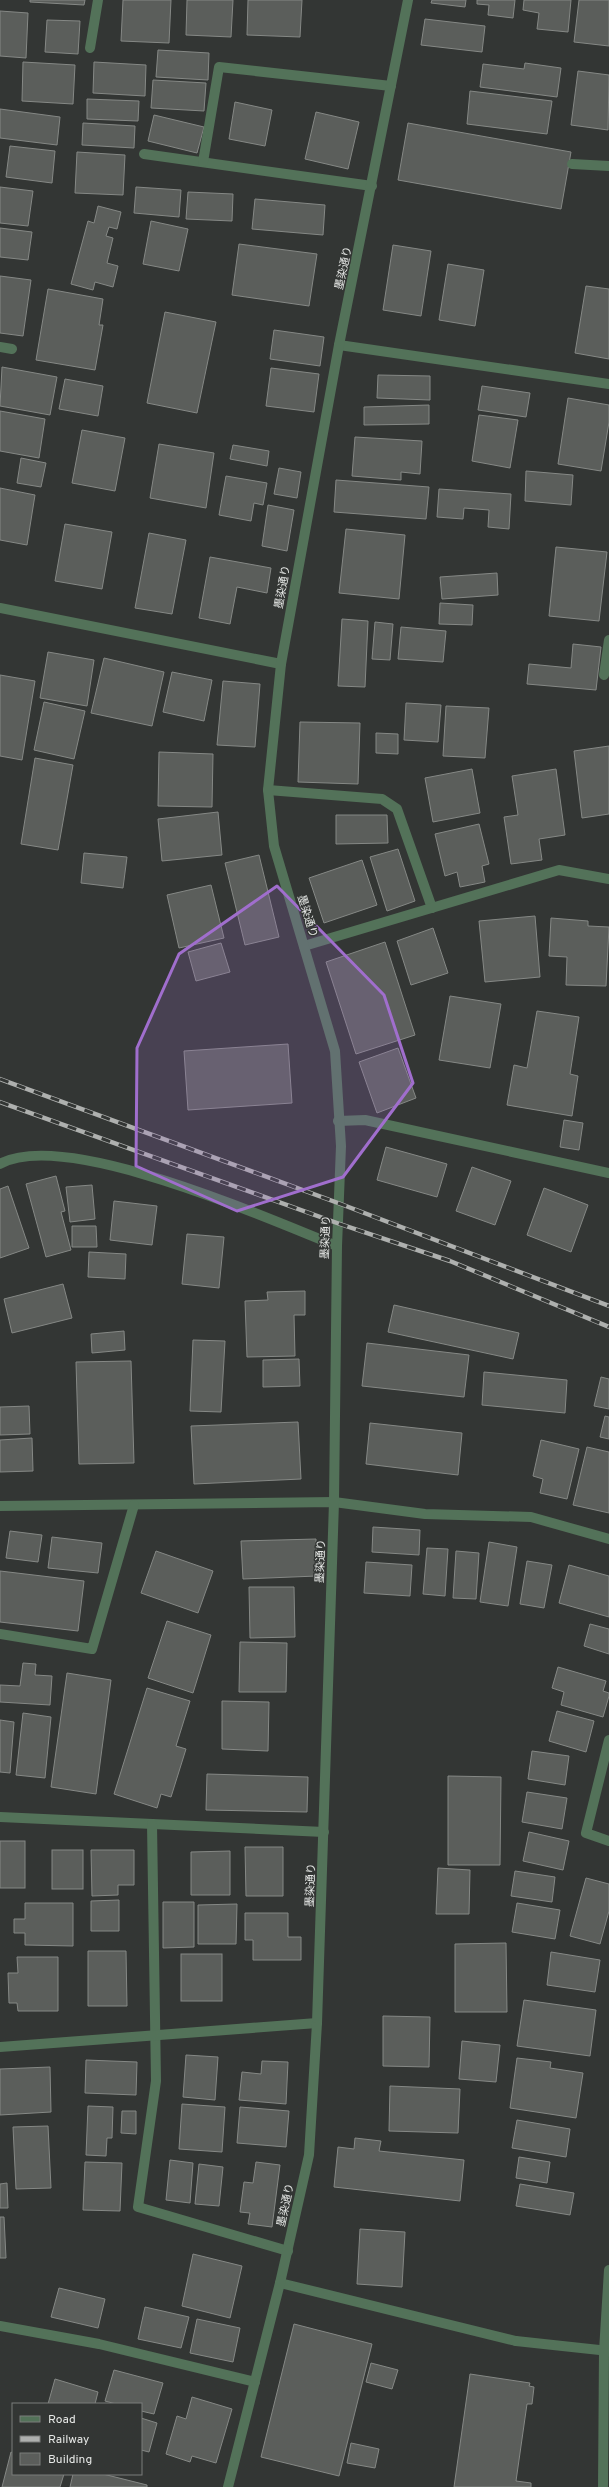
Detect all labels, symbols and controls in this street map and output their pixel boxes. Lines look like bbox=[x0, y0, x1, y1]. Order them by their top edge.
street label: 墨染通り bbox=[333, 245, 355, 291]
street label: 墨染通り bbox=[272, 564, 294, 610]
street label: 墨染通り bbox=[294, 893, 320, 939]
street label: 墨染通り bbox=[318, 1215, 334, 1259]
street label: 墨染通り bbox=[313, 1539, 329, 1583]
street label: 墨染通り bbox=[303, 1863, 319, 1907]
street label: 墨染通り bbox=[275, 2182, 297, 2228]
legend bbox=[12, 2403, 142, 2475]
text: Road bbox=[48, 2412, 76, 2428]
text: Railway bbox=[48, 2432, 89, 2448]
text: Building bbox=[48, 2452, 92, 2468]

